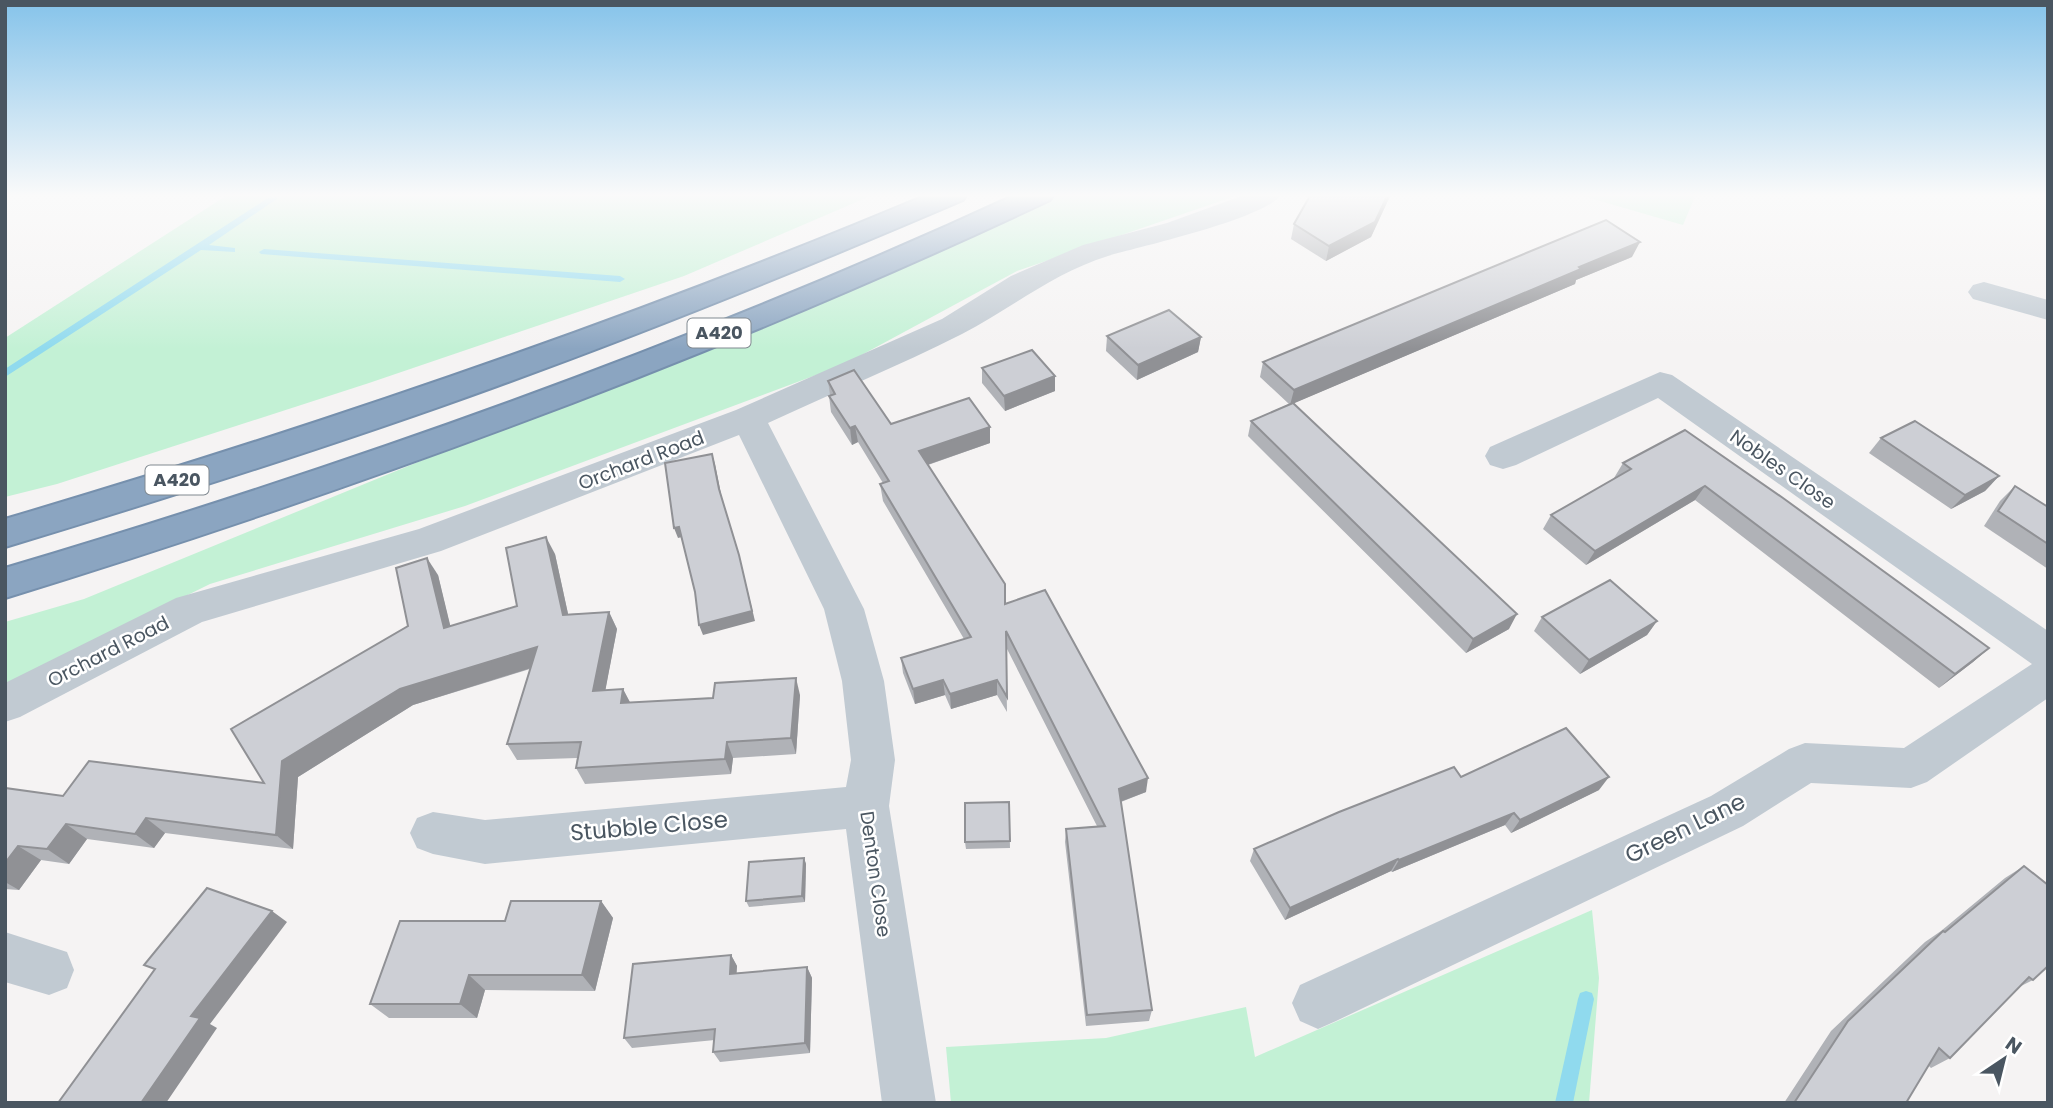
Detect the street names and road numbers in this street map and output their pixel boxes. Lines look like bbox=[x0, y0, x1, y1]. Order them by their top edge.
road number: A420 bbox=[688, 318, 750, 348]
street label: Nobles Close bbox=[1725, 423, 1841, 516]
street label: Orchard Road bbox=[574, 424, 708, 497]
road number: A420 bbox=[146, 466, 208, 494]
street label: Orchard Road bbox=[43, 609, 174, 694]
street label: Green Lane bbox=[1619, 785, 1751, 871]
street label: Stubble Close bbox=[569, 803, 729, 849]
street label: Denton Close bbox=[853, 809, 898, 939]

